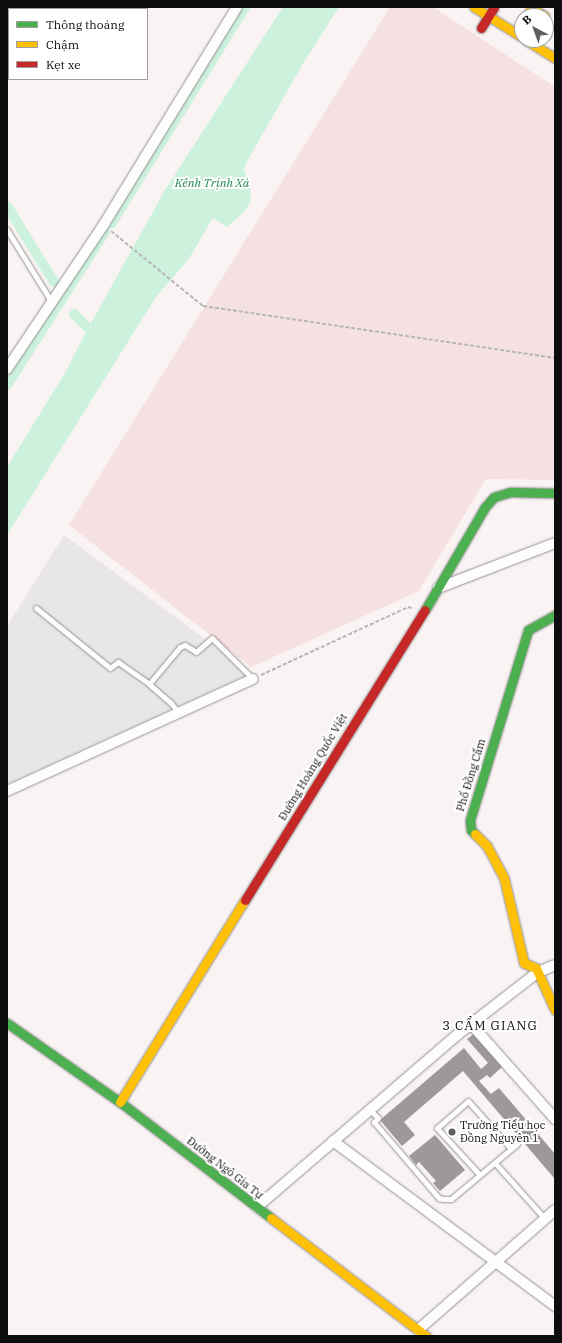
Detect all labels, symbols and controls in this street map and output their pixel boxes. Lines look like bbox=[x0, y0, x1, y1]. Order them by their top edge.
legend bbox=[8, 8, 148, 80]
north arrow bbox=[514, 8, 554, 48]
text: B bbox=[519, 12, 534, 28]
text: Thông thoáng bbox=[46, 17, 124, 32]
text: Chậm bbox=[46, 37, 79, 52]
text: Kẹt xe bbox=[46, 57, 81, 72]
water label: Kênh Trịnh Xá bbox=[175, 176, 249, 190]
street label: Đường Hoàng Quốc Việt bbox=[276, 711, 350, 823]
street label: Phố Đồng Cẩm bbox=[454, 737, 488, 813]
district label: 3 CẨM GIANG bbox=[442, 1018, 538, 1034]
place label: Trường Tiểu học Đồng Nguyên 1 bbox=[460, 1119, 545, 1145]
marker: Trường Tiểu học Đồng Nguyên 1 bbox=[447, 1127, 457, 1137]
street label: Đường Ngô Gia Tự bbox=[184, 1134, 266, 1202]

